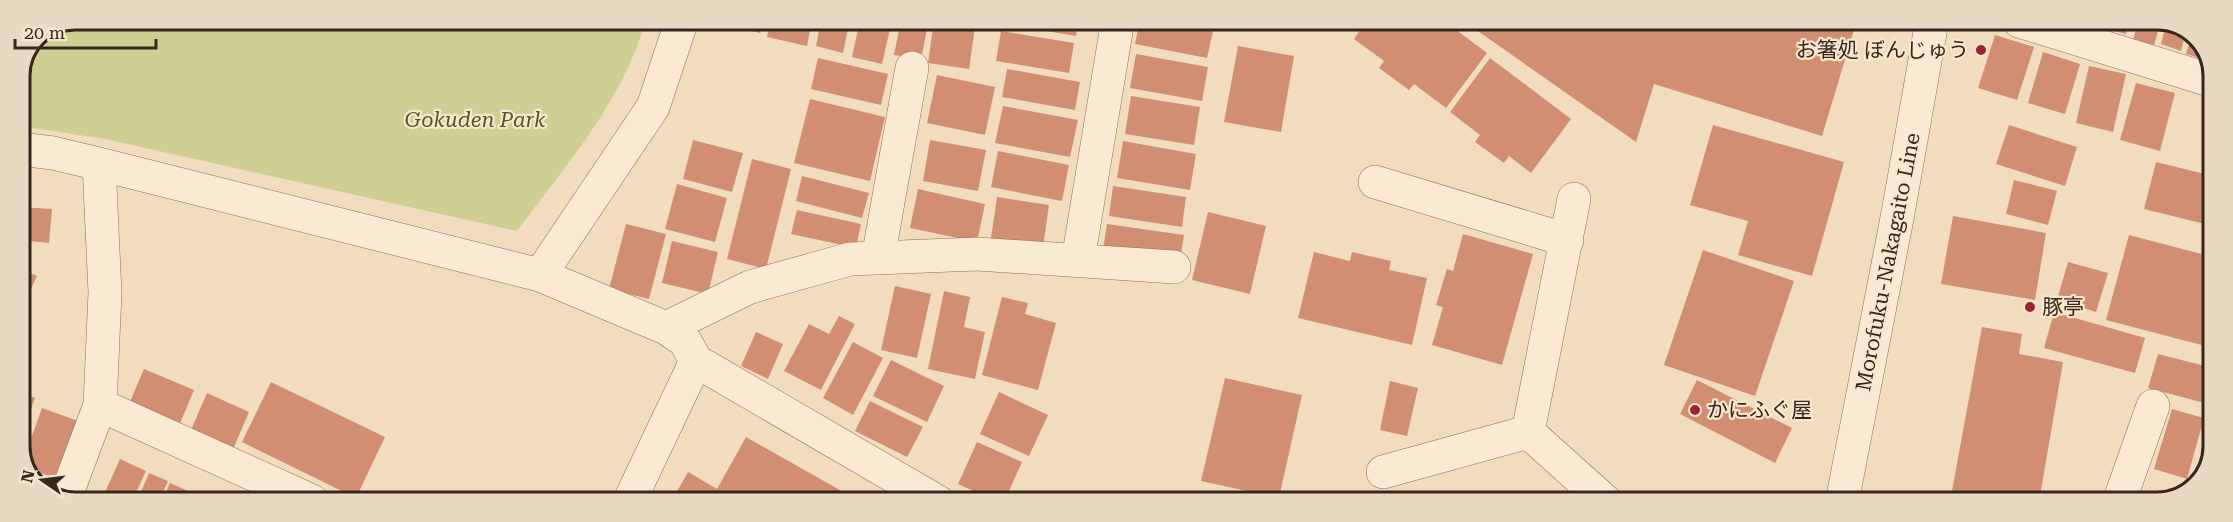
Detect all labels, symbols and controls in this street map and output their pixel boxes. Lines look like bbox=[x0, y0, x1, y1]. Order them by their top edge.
scale bar bbox=[15, 12, 156, 50]
text: 20 m bbox=[24, 22, 65, 43]
place label: お箸処 ぼんじゅう bbox=[1796, 38, 1969, 62]
marker: お箸処 ぼんじゅう bbox=[1974, 43, 1988, 57]
park label: Gokuden Park bbox=[405, 108, 546, 132]
street label: Morofuku-Nakagaito Line bbox=[1851, 131, 1925, 393]
place label: 豚亭 bbox=[2042, 295, 2084, 319]
marker: 豚亭 bbox=[2023, 300, 2037, 314]
place label: かにふぐ屋 bbox=[1707, 398, 1812, 422]
marker: かにふぐ屋 bbox=[1688, 403, 1702, 417]
north arrow bbox=[12, 450, 72, 510]
text: N bbox=[17, 468, 39, 485]

